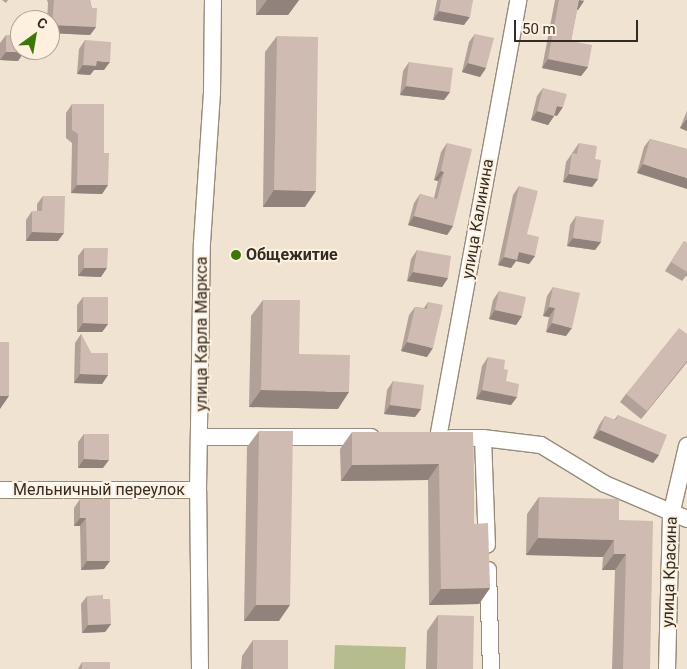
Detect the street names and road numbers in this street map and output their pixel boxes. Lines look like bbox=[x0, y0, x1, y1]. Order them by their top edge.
street label: улица Калинина bbox=[458, 157, 498, 281]
street label: улица Карла Маркса bbox=[192, 257, 212, 411]
street label: Мельничный переулок bbox=[13, 480, 185, 500]
street label: улица Красина bbox=[658, 516, 682, 628]

